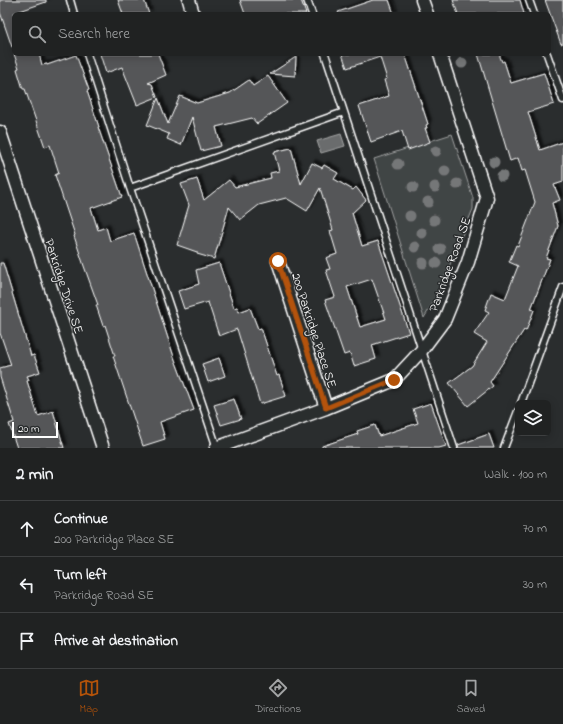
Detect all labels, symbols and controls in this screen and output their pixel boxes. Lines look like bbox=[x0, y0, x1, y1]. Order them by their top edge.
search box bbox=[12, 12, 551, 56]
icon: search bbox=[26, 23, 48, 45]
text: Search here bbox=[58, 23, 130, 45]
street label: Parkridge Road SE bbox=[424, 214, 477, 315]
street label: Parkridge Drive SE bbox=[38, 237, 88, 337]
route start bbox=[269, 252, 287, 270]
street label: 200 Parkridge Place SE bbox=[285, 270, 341, 391]
route end bbox=[385, 371, 403, 389]
map controls bbox=[515, 400, 551, 436]
button: layers bbox=[515, 400, 551, 436]
scale bar bbox=[12, 420, 58, 439]
text: 20 m bbox=[18, 421, 40, 437]
text: 2 min bbox=[16, 462, 53, 487]
text: Walk · 100 m bbox=[484, 465, 547, 484]
text: Continue bbox=[54, 508, 108, 530]
icon: ahead bbox=[16, 518, 38, 540]
text: 70 m bbox=[523, 519, 547, 538]
text: 200 Parkridge Place SE bbox=[54, 530, 174, 549]
text: Turn left bbox=[54, 564, 107, 586]
icon: left bbox=[16, 574, 38, 596]
text: 30 m bbox=[523, 575, 547, 594]
text: Parkridge Road SE bbox=[54, 586, 154, 605]
icon: arrive bbox=[16, 630, 38, 652]
text: Arrive at destination bbox=[54, 630, 178, 652]
tab: Map bbox=[78, 677, 100, 717]
tab: Directions bbox=[255, 677, 301, 717]
tab: Saved bbox=[457, 677, 485, 717]

